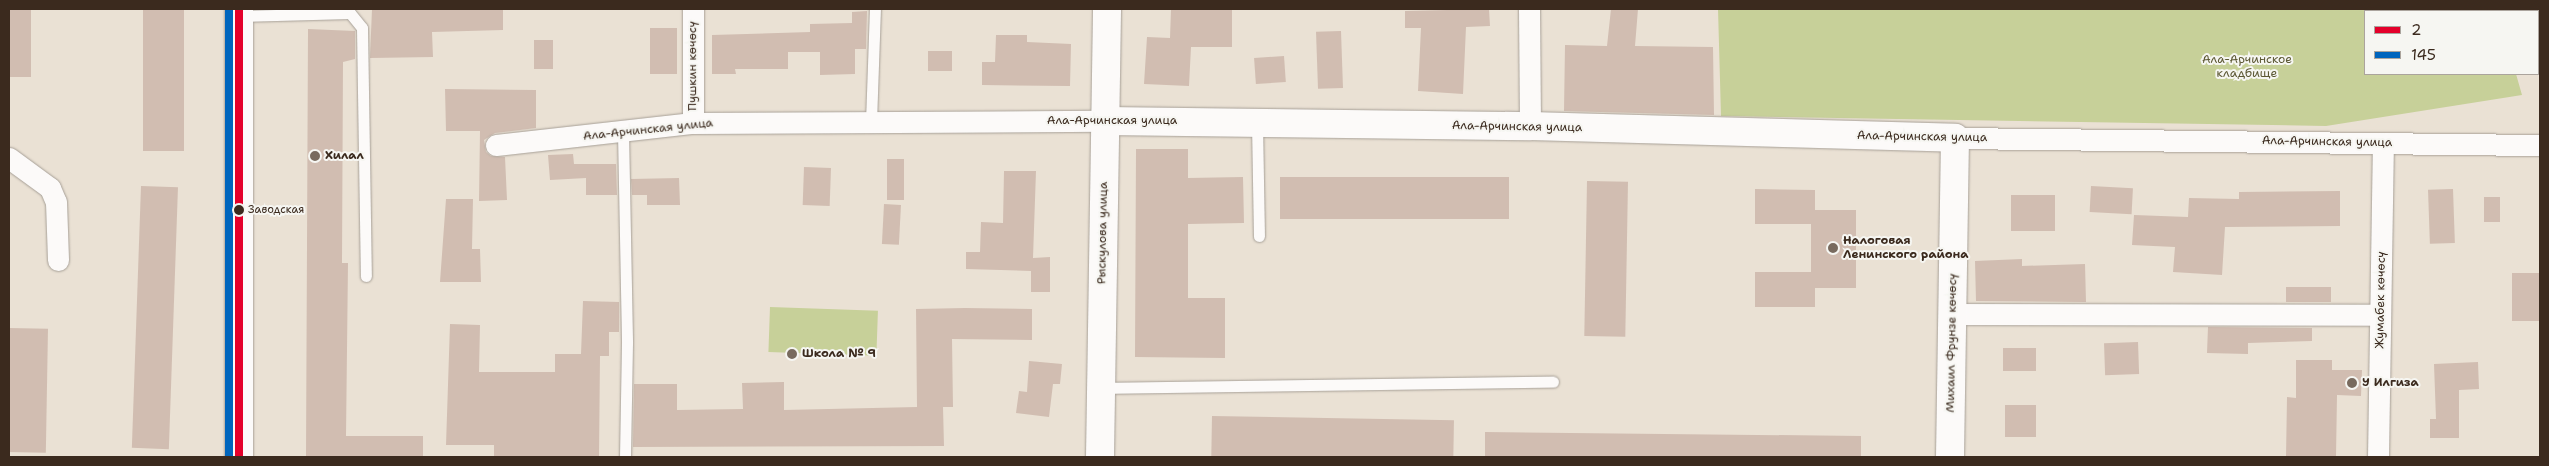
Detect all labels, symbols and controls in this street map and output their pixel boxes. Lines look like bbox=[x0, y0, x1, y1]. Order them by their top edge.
legend bbox=[2364, 10, 2539, 75]
text: 2 bbox=[2411, 20, 2422, 40]
street label: Пушкин көчөсү bbox=[686, 21, 700, 111]
text: 145 bbox=[2411, 45, 2436, 65]
park label: Ала-Арчинское кладбище bbox=[2202, 53, 2292, 81]
street label: Ала-Арчинская улица bbox=[1047, 114, 1177, 128]
street label: Ала-Арчинская улица bbox=[582, 116, 714, 144]
street label: Ала-Арчинская улица bbox=[1452, 119, 1582, 135]
street label: Ала-Арчинская улица bbox=[1857, 129, 1987, 145]
street label: Ала-Арчинская улица bbox=[2262, 134, 2392, 150]
place label: Хилал bbox=[325, 149, 364, 163]
marker: Хилал bbox=[309, 150, 321, 162]
street label: Рыскулова улица bbox=[1095, 182, 1111, 284]
place label: Заводская bbox=[248, 203, 304, 217]
marker: Заводская bbox=[234, 205, 244, 215]
place label: Налоговая Ленинского района bbox=[1843, 234, 1968, 262]
marker: Налоговая Ленинского района bbox=[1827, 242, 1839, 254]
street label: Жумабек көчөсү bbox=[2373, 251, 2389, 349]
street label: Михаил Фрунзе көчөсү bbox=[1944, 273, 1960, 413]
place label: Школа № 9 bbox=[802, 347, 876, 361]
marker: Школа № 9 bbox=[786, 348, 798, 360]
place label: У Илгиза bbox=[2362, 376, 2419, 390]
marker: У Илгиза bbox=[2346, 377, 2358, 389]

